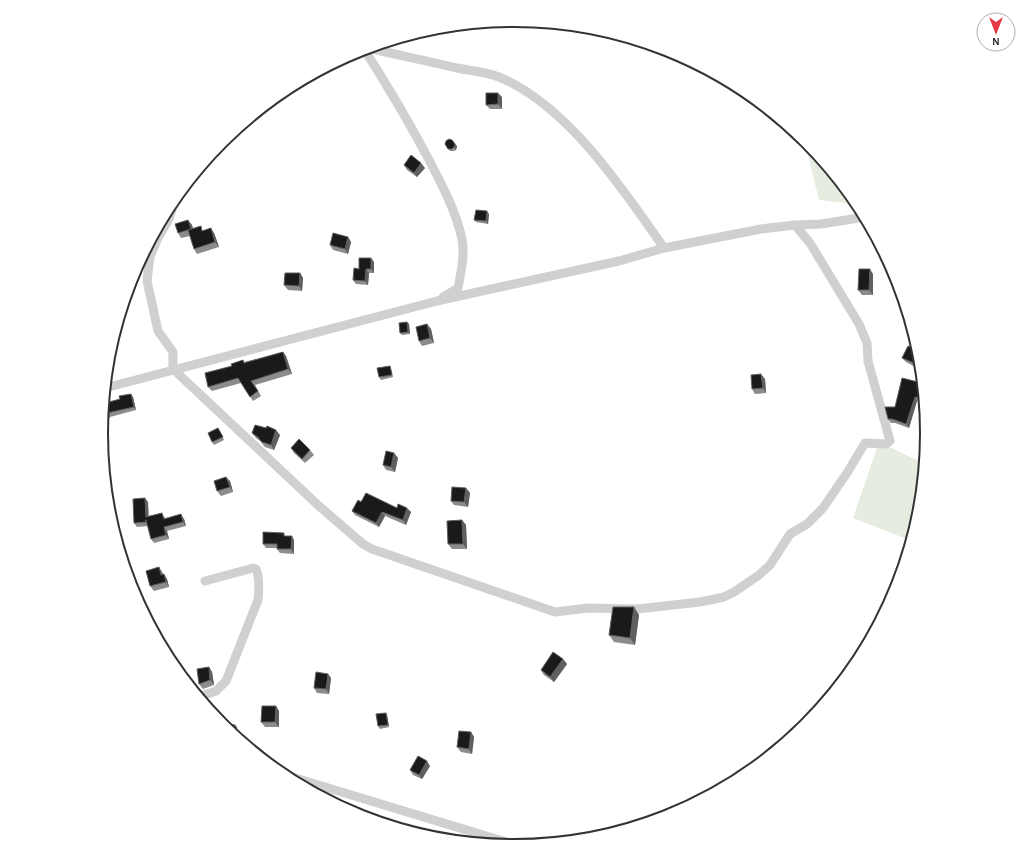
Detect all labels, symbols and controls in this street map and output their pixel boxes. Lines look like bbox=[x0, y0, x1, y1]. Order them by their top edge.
north arrow bbox=[976, 12, 1016, 52]
text: N bbox=[992, 36, 1000, 47]

